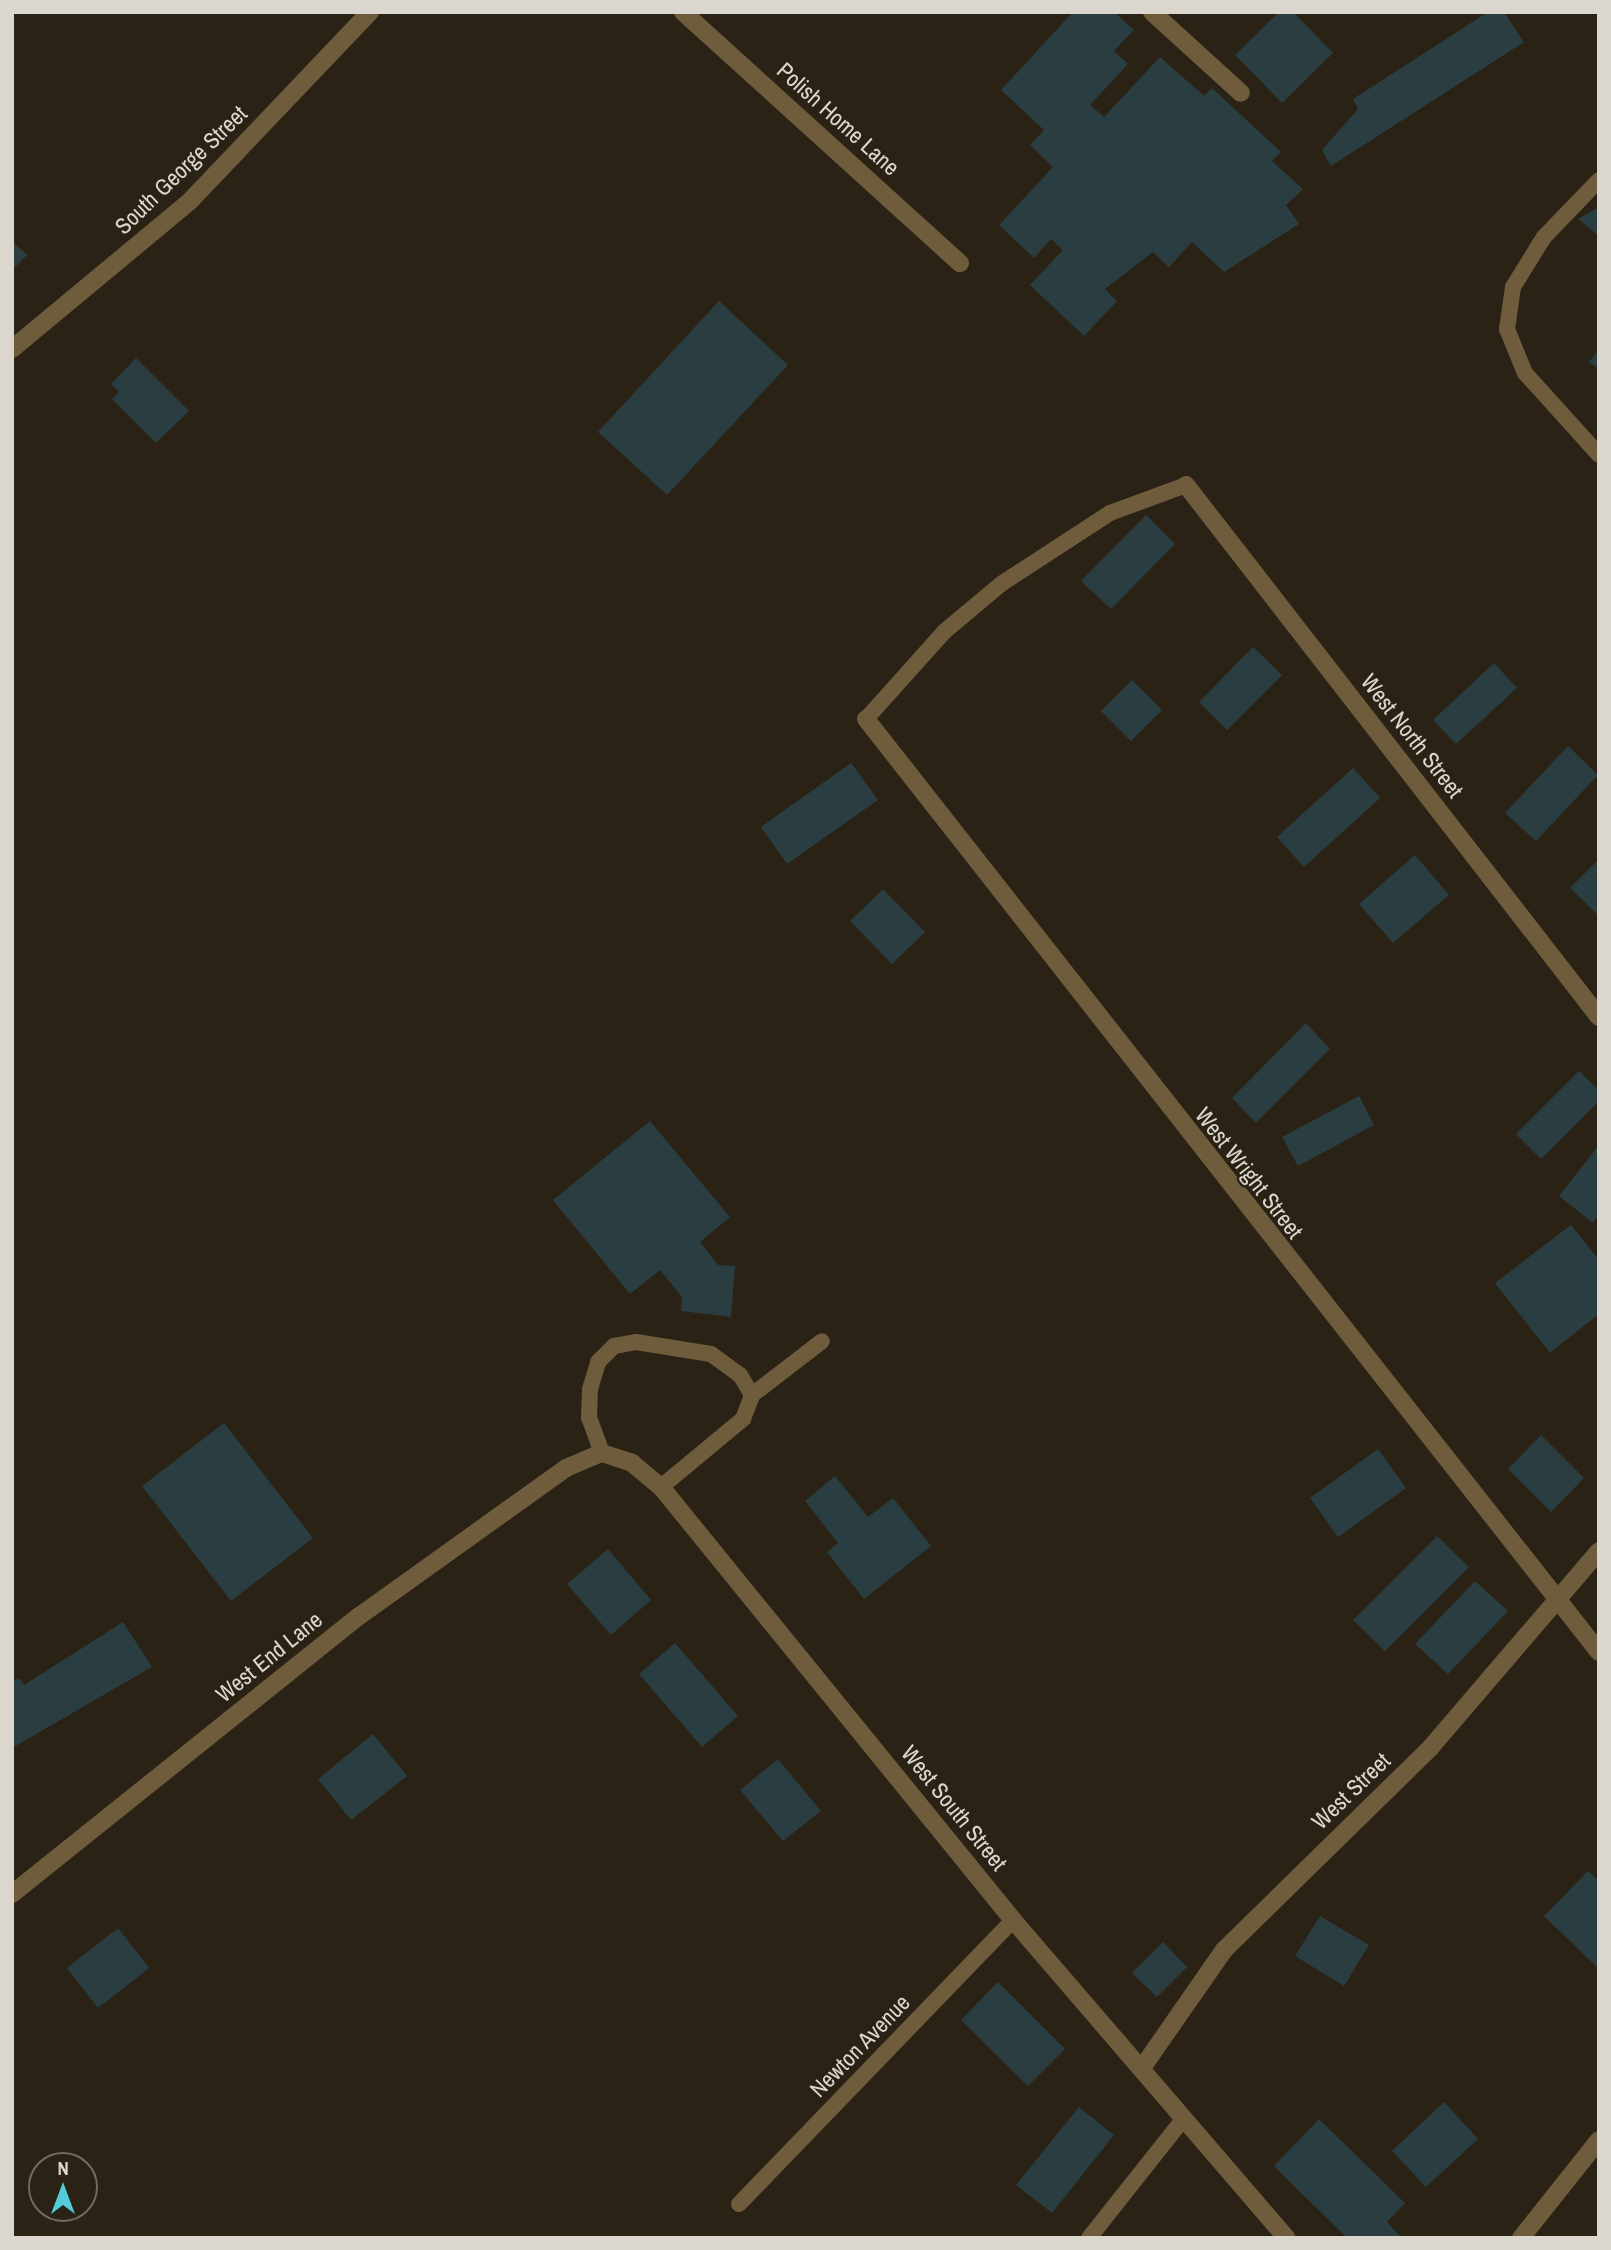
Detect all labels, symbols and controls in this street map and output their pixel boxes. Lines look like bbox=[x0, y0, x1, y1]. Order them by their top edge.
street label: Polish Home Lane bbox=[771, 57, 905, 181]
street label: South George Street bbox=[109, 100, 253, 240]
street label: West North Street bbox=[1355, 669, 1469, 803]
street label: West Wright Street bbox=[1189, 1102, 1309, 1244]
street label: West End Lane bbox=[210, 1606, 328, 1708]
street label: West South Street bbox=[895, 1740, 1013, 1876]
street label: West Street bbox=[1306, 1747, 1396, 1835]
street label: Newton Avenue bbox=[804, 1989, 916, 2103]
north arrow bbox=[28, 2152, 98, 2222]
text: N bbox=[57, 2155, 69, 2181]

